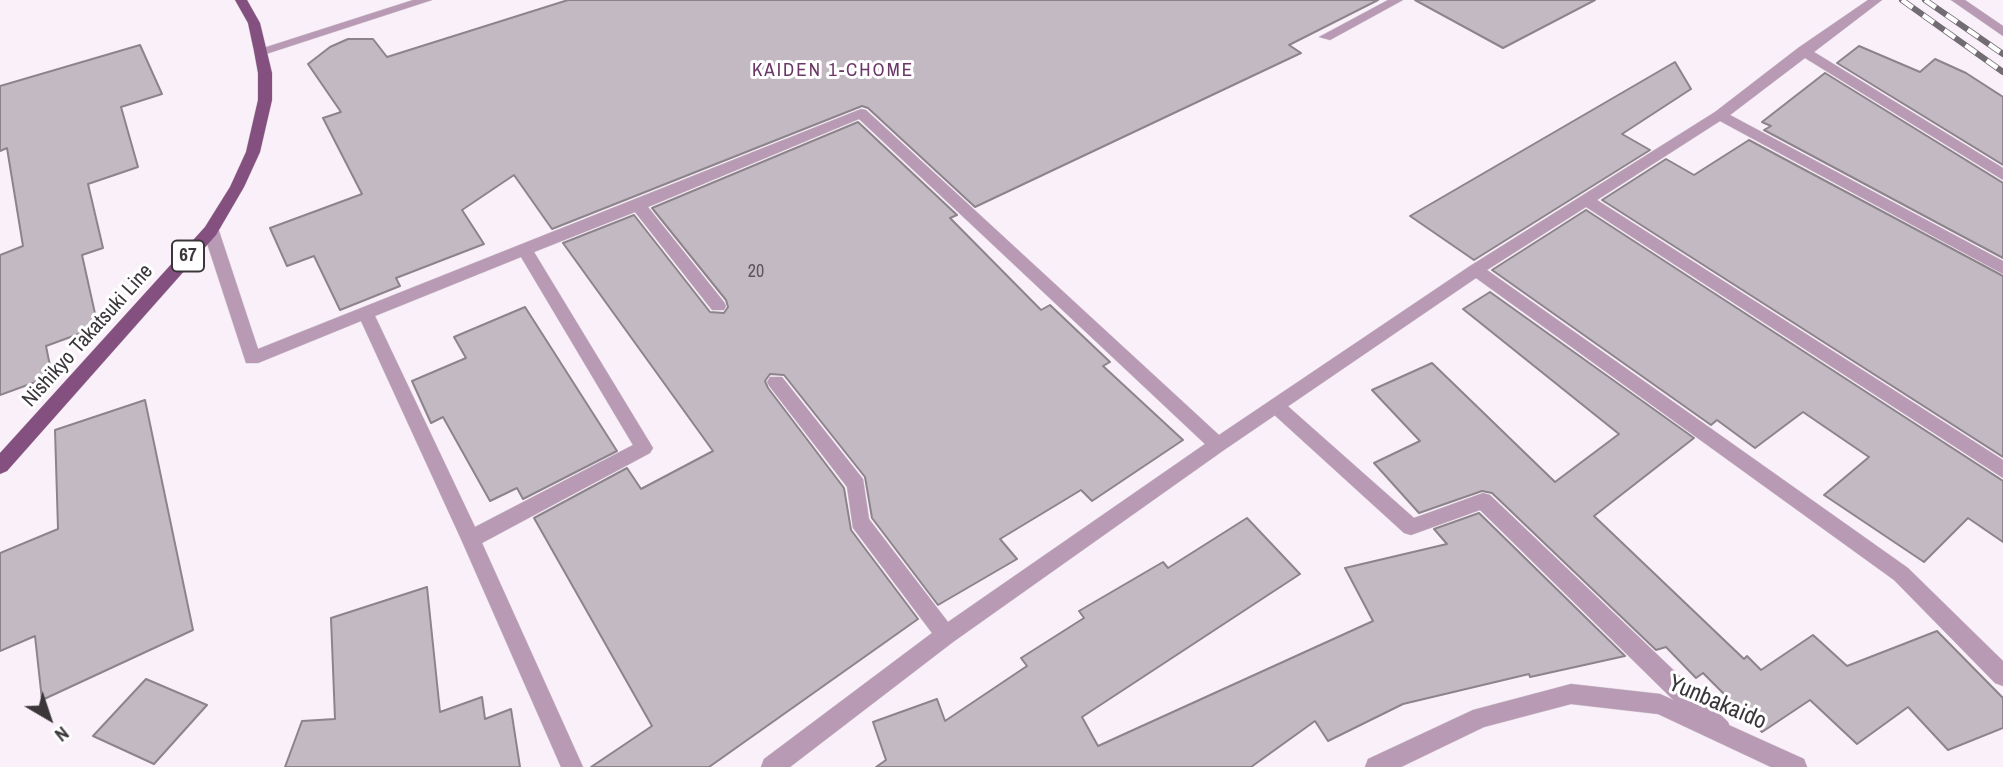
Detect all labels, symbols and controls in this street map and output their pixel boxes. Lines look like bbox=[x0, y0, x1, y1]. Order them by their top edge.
district label: KAIDEN 1-CHOME bbox=[754, 60, 912, 82]
road number: 67 bbox=[172, 240, 204, 272]
street label: Nishikyo Takatsuki Line bbox=[17, 260, 159, 412]
house number: 20 bbox=[748, 261, 764, 283]
street label: Yunbakaido bbox=[1664, 669, 1770, 737]
north arrow bbox=[14, 683, 84, 753]
text: N bbox=[50, 721, 75, 748]

